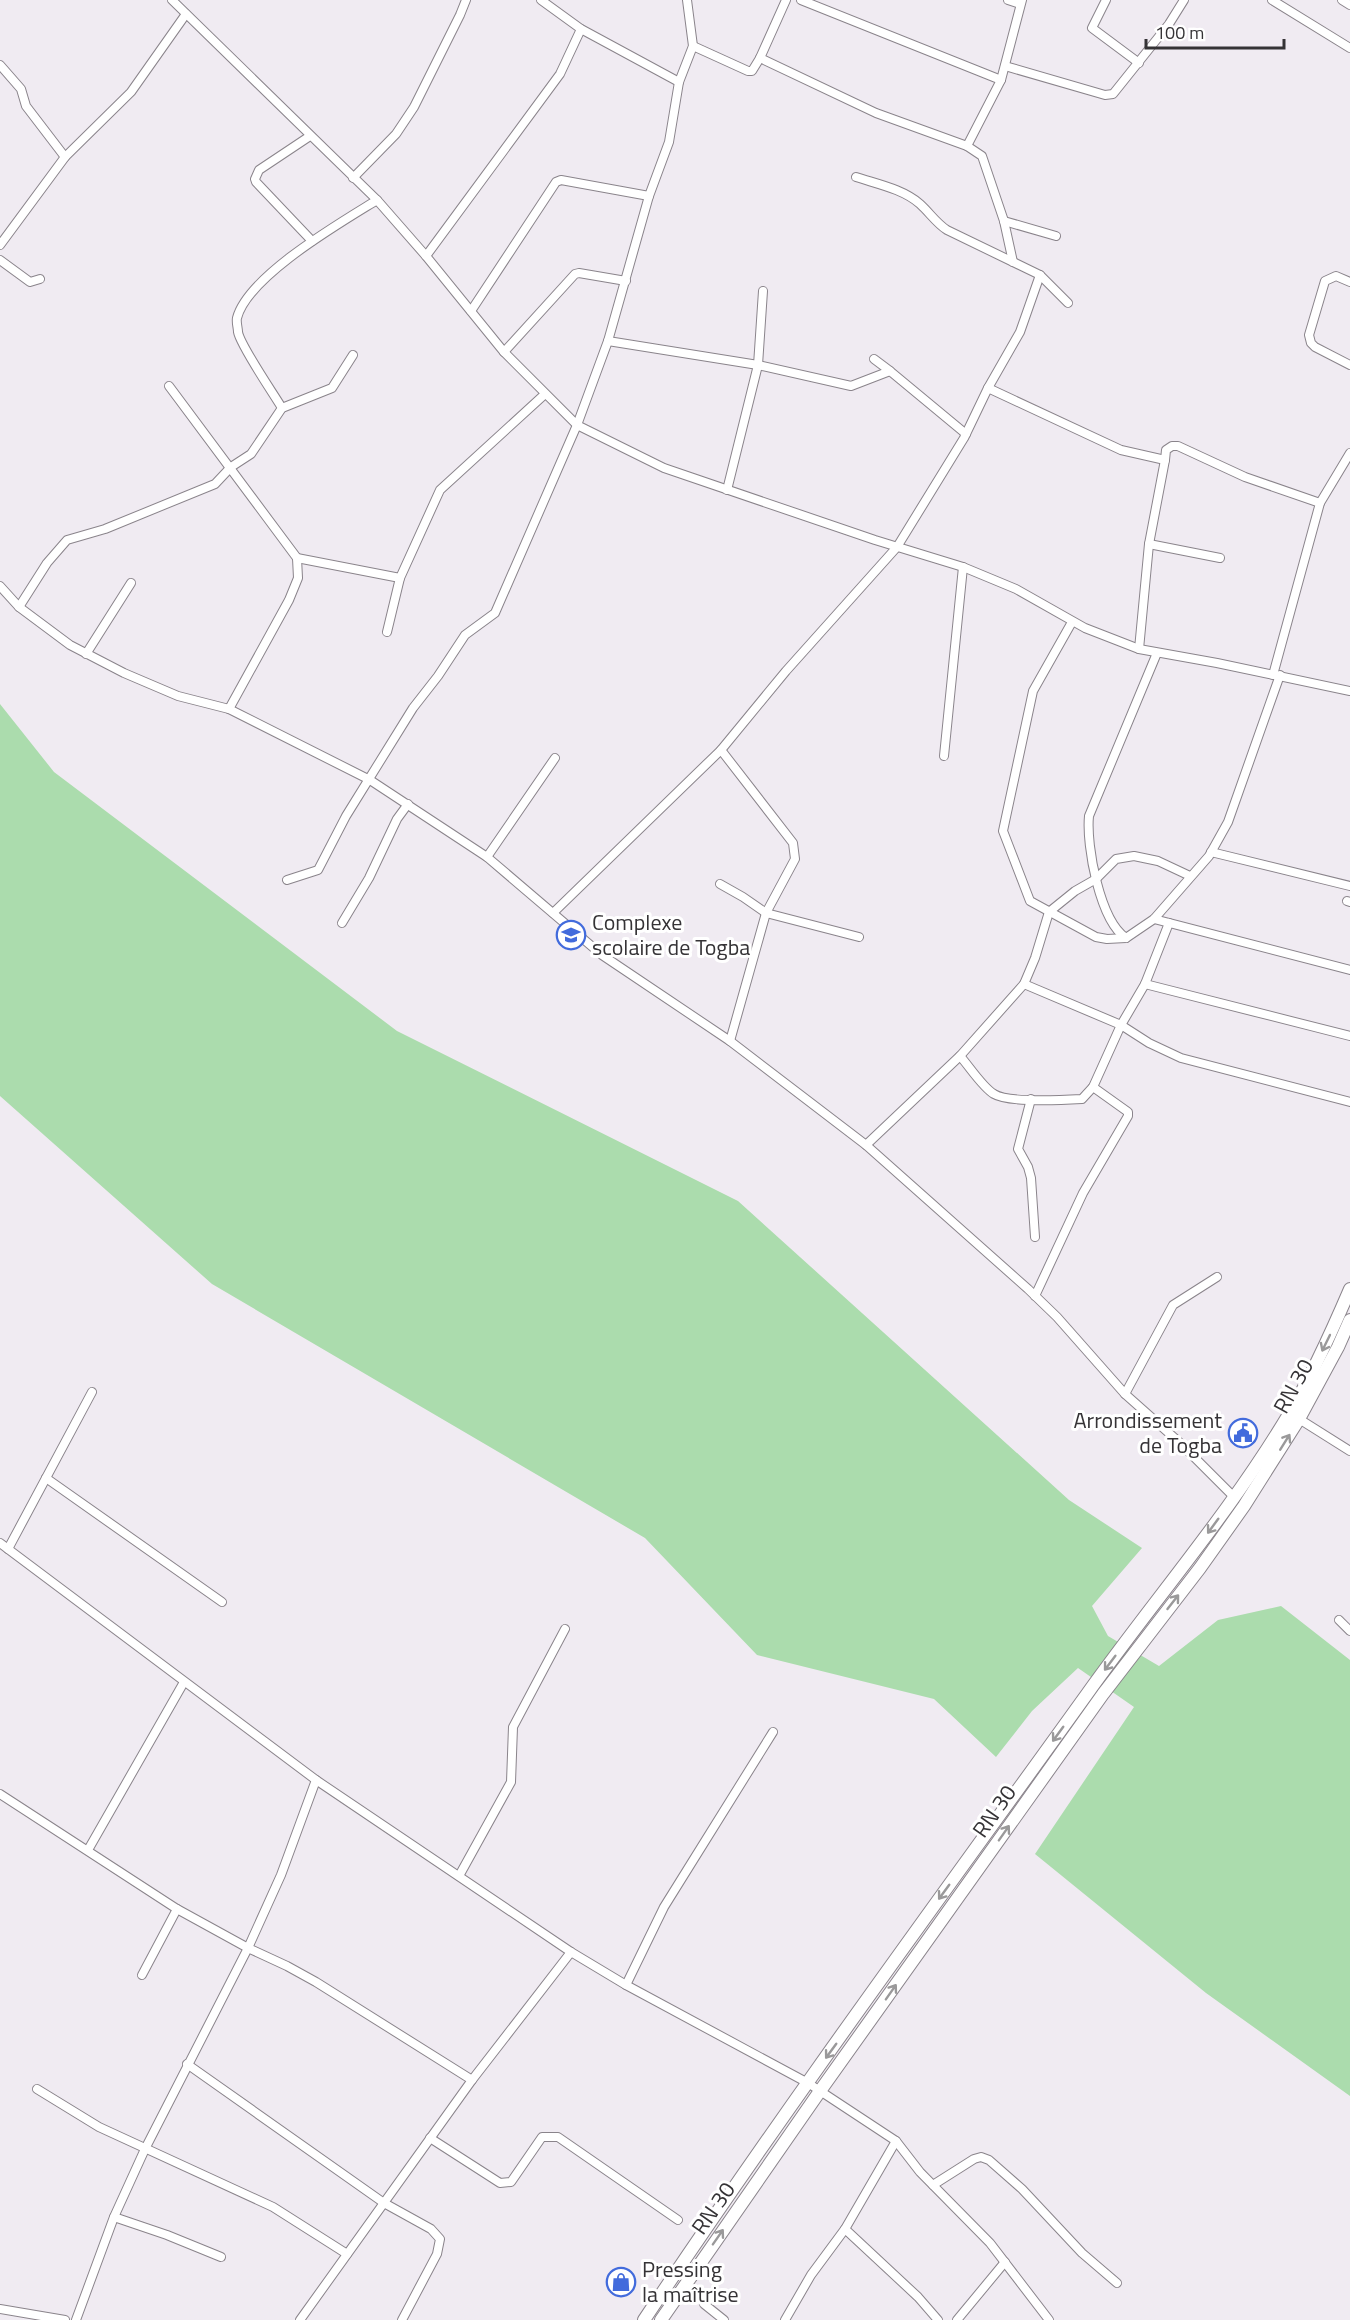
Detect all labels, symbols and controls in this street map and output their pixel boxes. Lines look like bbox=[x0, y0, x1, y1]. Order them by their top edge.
scale bar bbox=[1146, 12, 1284, 50]
text: 100 m bbox=[1155, 19, 1204, 46]
place label: Complexe scolaire de Togba bbox=[592, 905, 750, 964]
school or university icon: Complexe scolaire de Togba bbox=[555, 919, 587, 951]
one-way arrow bbox=[1320, 1333, 1331, 1351]
street label: RN 30 bbox=[1264, 1352, 1322, 1420]
place label: Arrondissement de Togba bbox=[1073, 1403, 1222, 1462]
public building icon: Arrondissement de Togba bbox=[1227, 1417, 1259, 1449]
one-way arrow bbox=[1279, 1434, 1291, 1451]
one-way arrow bbox=[1207, 1518, 1219, 1534]
one-way arrow bbox=[1167, 1594, 1180, 1610]
one-way arrow bbox=[1103, 1655, 1116, 1671]
one-way arrow bbox=[1052, 1725, 1064, 1741]
street label: RN 30 bbox=[963, 1778, 1025, 1844]
one-way arrow bbox=[998, 1826, 1010, 1842]
one-way arrow bbox=[938, 1883, 950, 1899]
one-way arrow bbox=[885, 1984, 897, 2000]
one-way arrow bbox=[825, 2042, 837, 2059]
street label: RN 30 bbox=[682, 2175, 744, 2241]
one-way arrow bbox=[712, 2229, 724, 2246]
place label: Pressing la maîtrise bbox=[642, 2252, 739, 2311]
shop icon: Pressing la maîtrise bbox=[605, 2266, 637, 2298]

